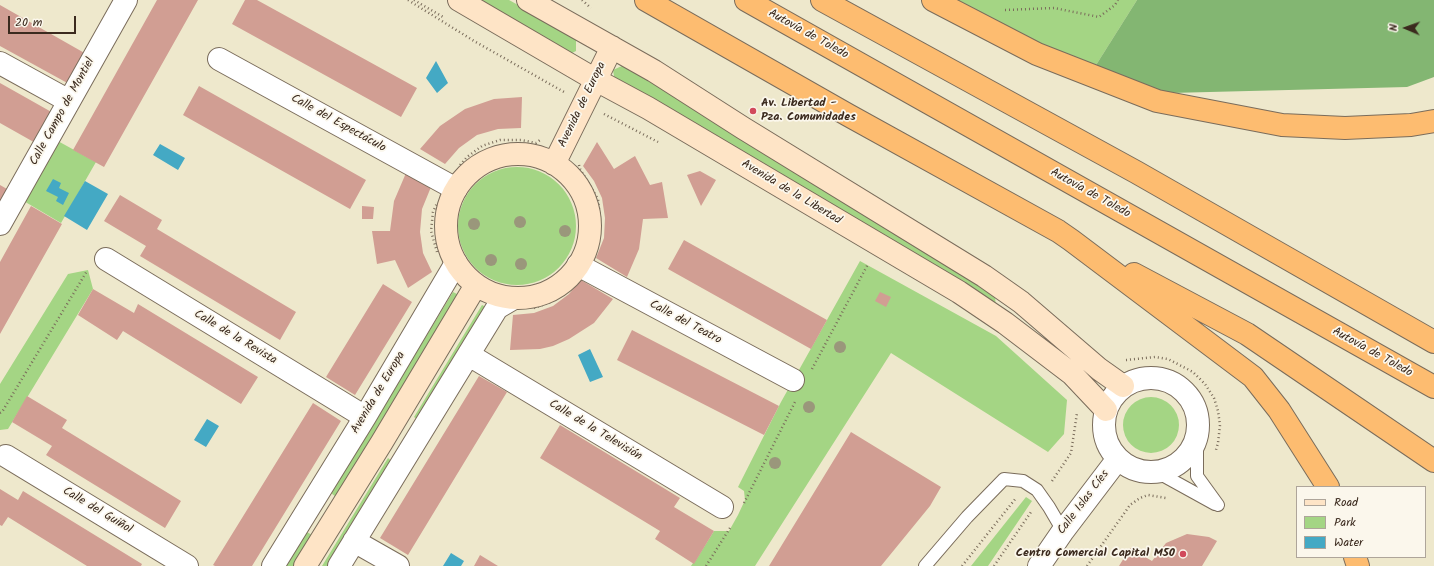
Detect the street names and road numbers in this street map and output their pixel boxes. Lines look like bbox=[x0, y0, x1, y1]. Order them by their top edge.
street label: Autovía de Toledo bbox=[765, 7, 851, 63]
street label: Calle Campo de Montiel bbox=[27, 56, 99, 168]
street label: Avenida de Europa bbox=[556, 60, 610, 150]
street label: Calle del Espectáculo bbox=[288, 92, 388, 156]
street label: Avenida de la Libertad bbox=[738, 157, 844, 229]
street label: Autovía de Toledo bbox=[1047, 166, 1133, 222]
street label: Calle del Teatro bbox=[647, 298, 723, 348]
street label: Calle de la Revista bbox=[191, 308, 279, 368]
street label: Autovía de Toledo bbox=[1329, 325, 1415, 381]
street label: Avenida de Europa bbox=[349, 349, 409, 437]
street label: Calle de la Televisión bbox=[546, 397, 644, 465]
street label: Calle Islas Cíes bbox=[1055, 468, 1113, 538]
street label: Calle del Guiñol bbox=[60, 485, 134, 537]

